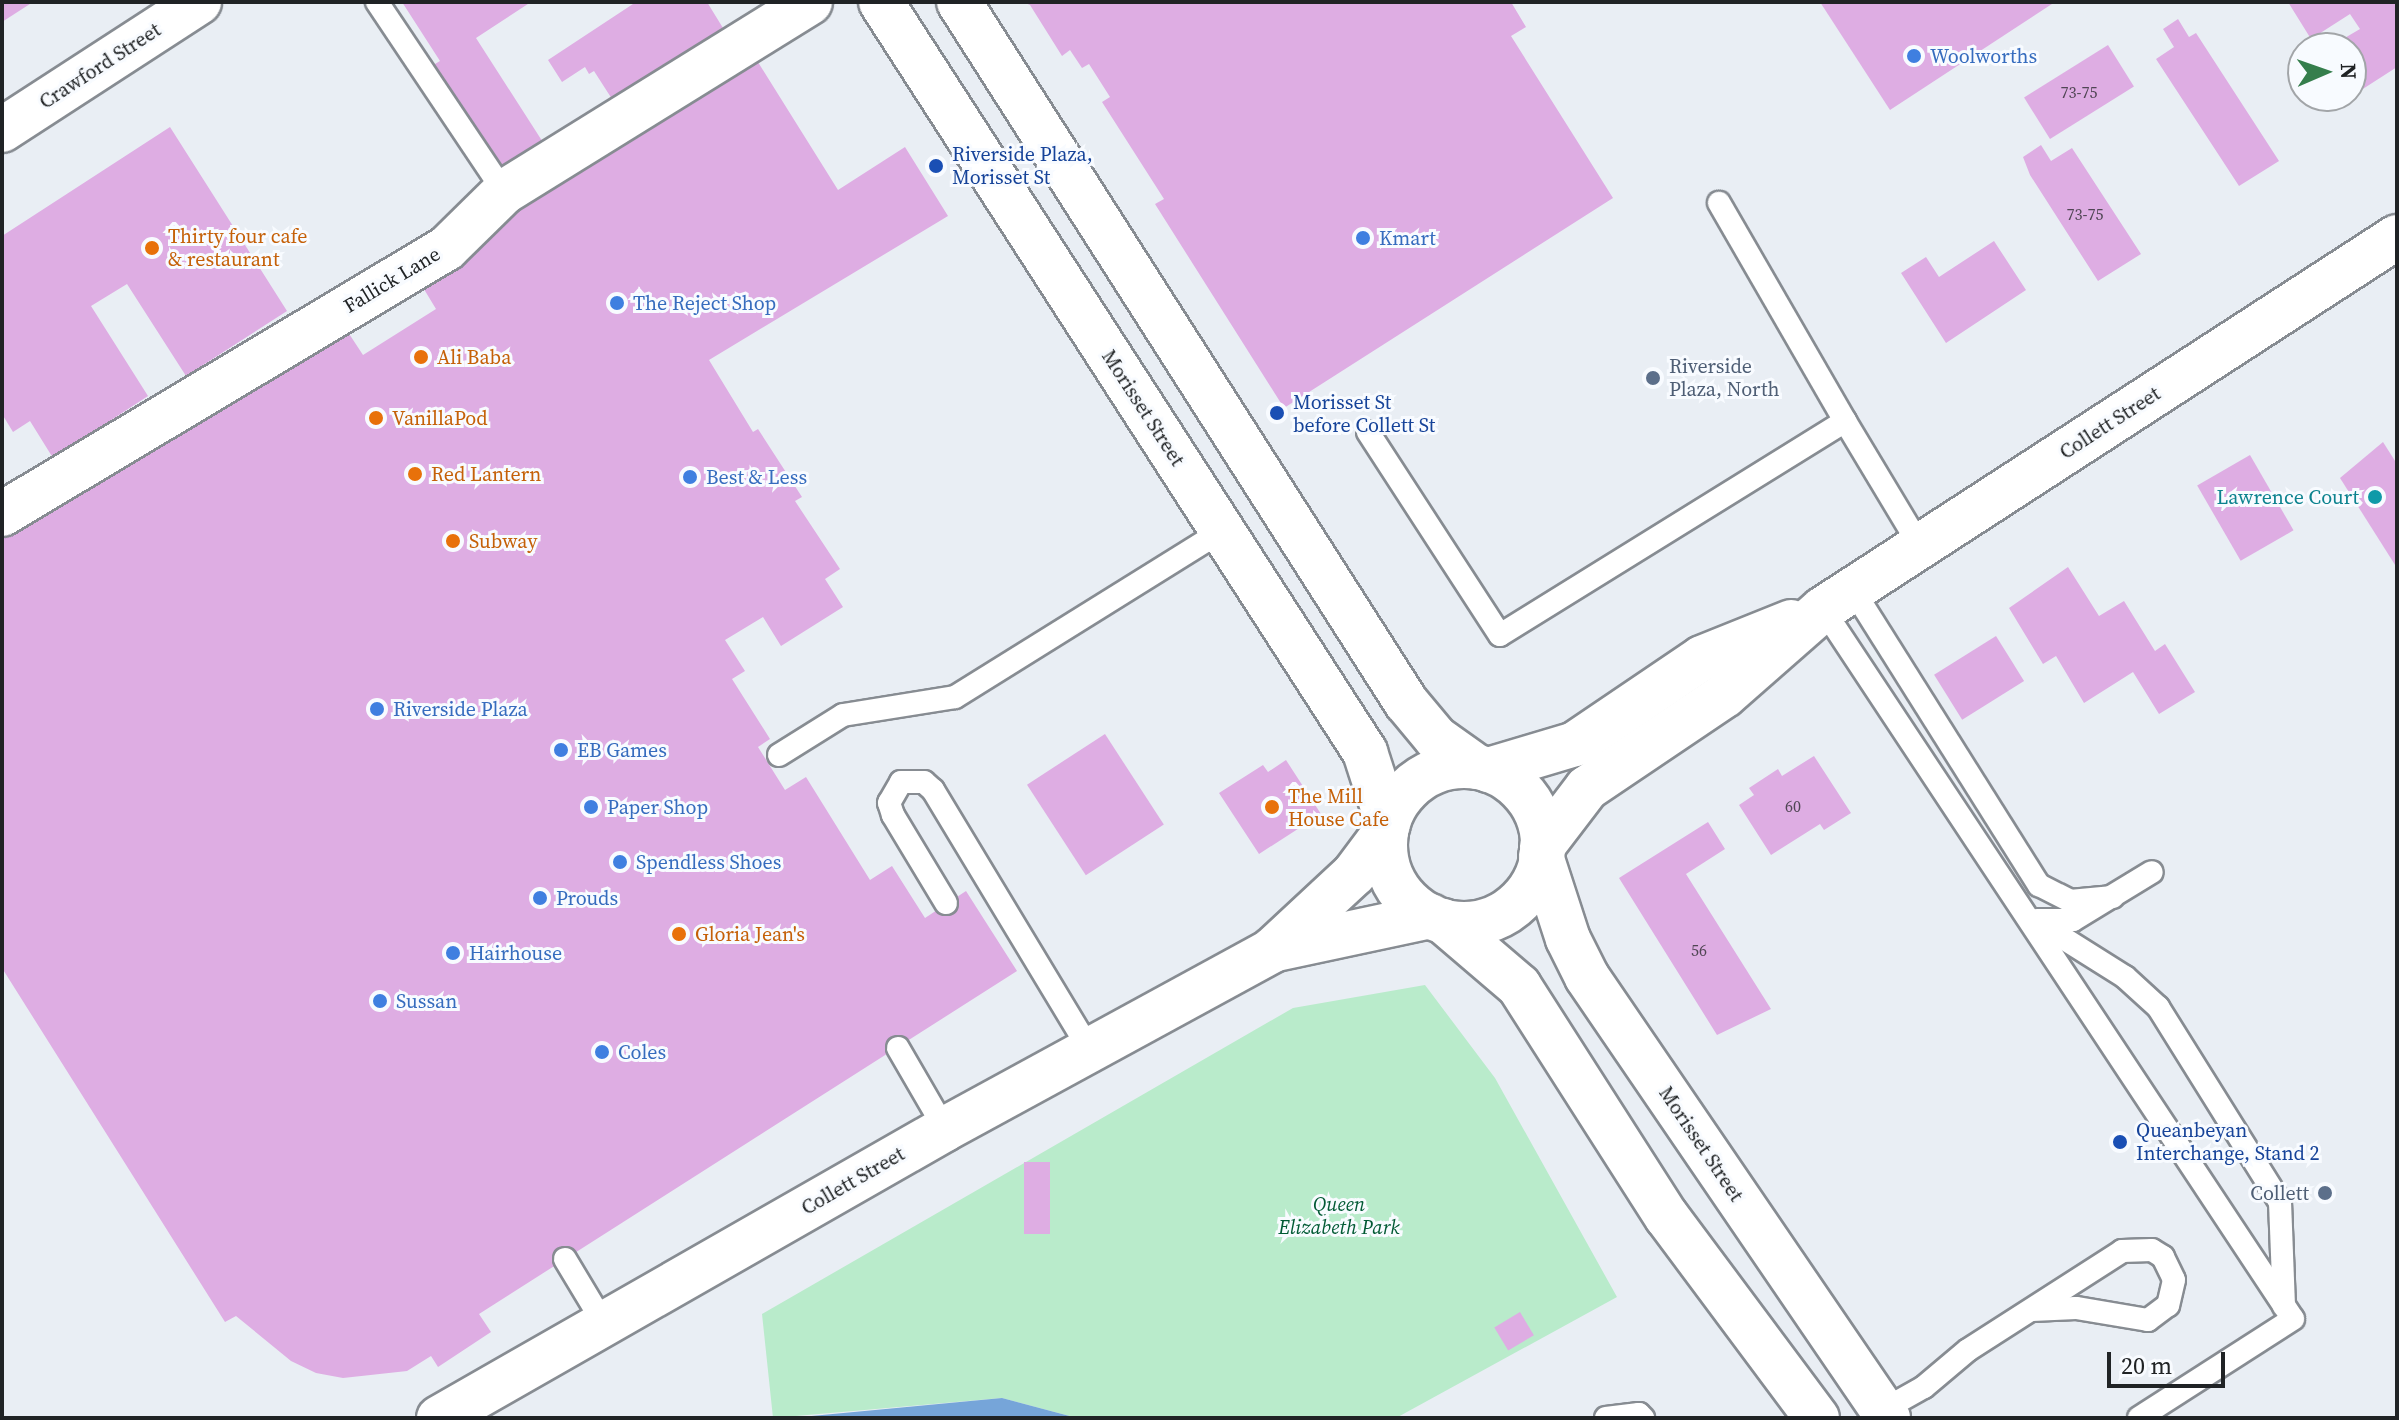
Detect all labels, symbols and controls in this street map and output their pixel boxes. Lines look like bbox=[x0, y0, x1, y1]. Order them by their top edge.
street label: Crawford Street bbox=[35, 18, 165, 114]
north arrow bbox=[2287, 32, 2367, 112]
place label: Woolworths bbox=[1930, 44, 2037, 68]
marker: Woolworths bbox=[1905, 47, 1923, 65]
text: N bbox=[2334, 63, 2364, 80]
house number: 73-75 bbox=[2061, 82, 2097, 102]
place label: Riverside Plaza, Morisset St bbox=[952, 142, 1093, 189]
marker: Riverside Plaza, Morisset St bbox=[927, 157, 945, 175]
house number: 73-75 bbox=[2067, 204, 2103, 224]
place label: Thirty four cafe & restaurant bbox=[168, 224, 308, 271]
place label: Kmart bbox=[1379, 226, 1436, 250]
marker: Kmart bbox=[1354, 229, 1372, 247]
marker: Thirty four cafe & restaurant bbox=[143, 239, 161, 257]
street label: Fallick Lane bbox=[339, 242, 445, 318]
place label: The Reject Shop bbox=[633, 291, 776, 315]
marker: The Reject Shop bbox=[608, 294, 626, 312]
place label: Ali Baba bbox=[437, 345, 511, 369]
street label: Morisset Street bbox=[1097, 345, 1189, 471]
marker: Ali Baba bbox=[412, 348, 430, 366]
place label: Riverside Plaza, North bbox=[1669, 354, 1779, 401]
marker: Riverside Plaza, North bbox=[1644, 369, 1662, 387]
street label: Collett Street bbox=[2055, 382, 2165, 464]
place label: Morisset St before Collett St bbox=[1293, 390, 1435, 437]
marker: Morisset St before Collett St bbox=[1268, 404, 1286, 422]
place label: VanillaPod bbox=[392, 406, 488, 430]
marker: VanillaPod bbox=[367, 409, 385, 427]
place label: Red Lantern bbox=[431, 462, 541, 486]
marker: Red Lantern bbox=[406, 465, 424, 483]
place label: Best & Less bbox=[706, 465, 807, 489]
marker: Best & Less bbox=[681, 468, 699, 486]
place label: Lawrence Court bbox=[2216, 485, 2359, 509]
marker: Lawrence Court bbox=[2366, 488, 2384, 506]
place label: Subway bbox=[469, 529, 537, 553]
marker: Subway bbox=[444, 532, 462, 550]
place label: Riverside Plaza bbox=[393, 697, 528, 721]
marker: Riverside Plaza bbox=[368, 700, 386, 718]
place label: EB Games bbox=[577, 738, 667, 762]
marker: EB Games bbox=[552, 741, 570, 759]
place label: The Mill House Cafe bbox=[1288, 784, 1389, 831]
place label: Paper Shop bbox=[607, 795, 708, 819]
house number: 60 bbox=[1785, 796, 1801, 816]
marker: Paper Shop bbox=[582, 798, 600, 816]
marker: The Mill House Cafe bbox=[1263, 798, 1281, 816]
place label: Spendless Shoes bbox=[636, 850, 781, 874]
marker: Spendless Shoes bbox=[611, 853, 629, 871]
place label: Prouds bbox=[556, 886, 618, 910]
marker: Prouds bbox=[531, 889, 549, 907]
place label: Gloria Jean's bbox=[695, 922, 805, 946]
marker: Gloria Jean's bbox=[670, 925, 688, 943]
house number: 56 bbox=[1691, 940, 1707, 960]
place label: Hairhouse bbox=[469, 941, 562, 965]
marker: Hairhouse bbox=[444, 944, 462, 962]
place label: Sussan bbox=[396, 989, 457, 1013]
marker: Sussan bbox=[371, 992, 389, 1010]
place label: Coles bbox=[618, 1040, 666, 1064]
marker: Coles bbox=[593, 1043, 611, 1061]
street label: Morisset Street bbox=[1654, 1082, 1748, 1206]
place label: Queanbeyan Interchange, Stand 2 bbox=[2136, 1118, 2320, 1165]
marker: Queanbeyan Interchange, Stand 2 bbox=[2111, 1133, 2129, 1151]
street label: Collett Street bbox=[797, 1142, 909, 1220]
place label: Collett bbox=[2250, 1181, 2309, 1205]
marker: Collett bbox=[2316, 1184, 2334, 1202]
park label: Queen Elizabeth Park bbox=[1278, 1192, 1400, 1239]
scale bar bbox=[2111, 1336, 2229, 1386]
text: 20 m bbox=[2121, 1349, 2172, 1382]

